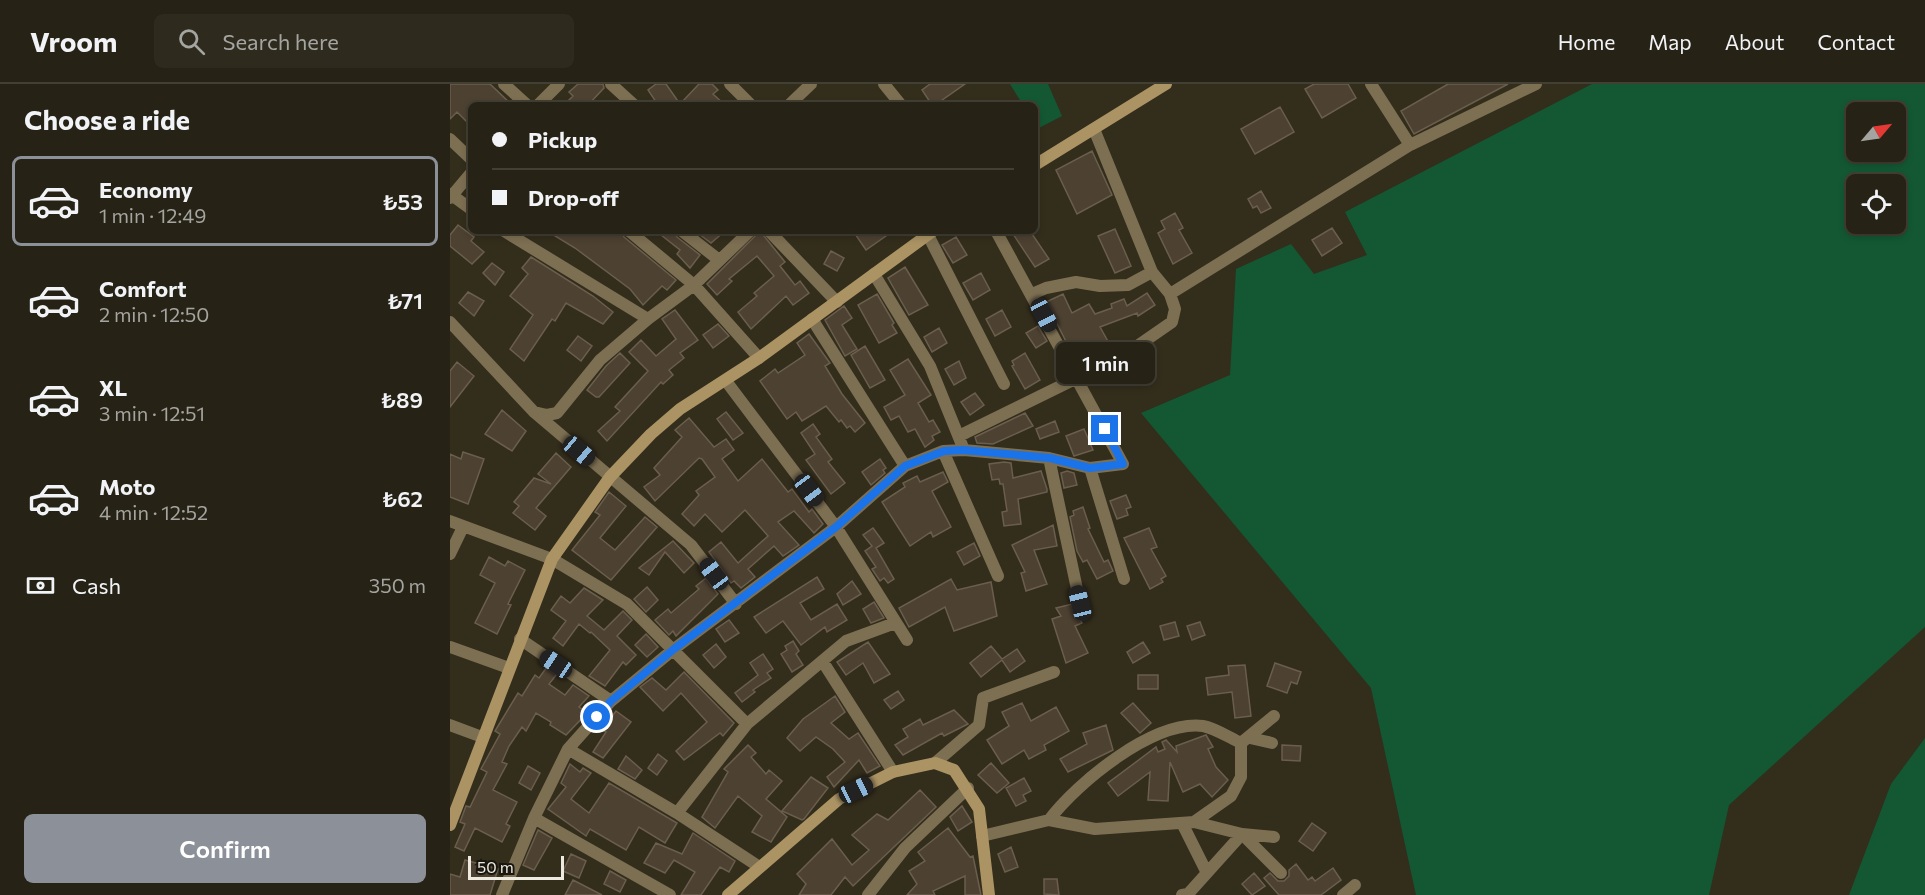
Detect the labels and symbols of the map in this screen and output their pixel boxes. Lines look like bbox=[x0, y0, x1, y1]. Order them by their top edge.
north arrow bbox=[1846, 102, 1906, 162]
car bbox=[1028, 295, 1060, 335]
callout: 1 min bbox=[1056, 342, 1154, 384]
route end bbox=[1091, 415, 1118, 442]
car bbox=[559, 433, 599, 469]
car bbox=[791, 470, 827, 510]
car bbox=[696, 554, 732, 594]
car bbox=[1067, 583, 1093, 623]
car bbox=[536, 646, 576, 682]
route start bbox=[583, 703, 610, 730]
car bbox=[836, 774, 876, 806]
scale bar bbox=[468, 853, 564, 880]

